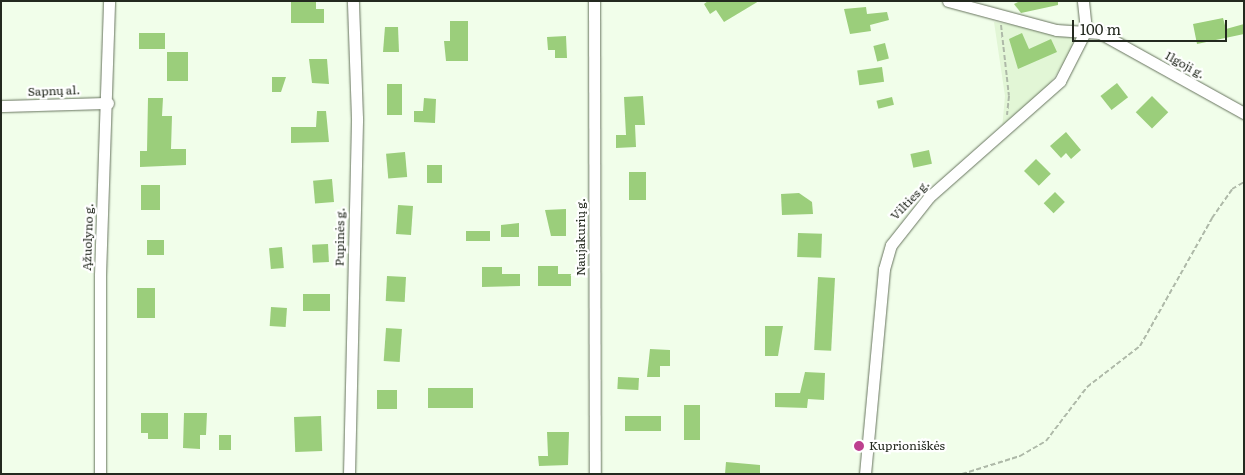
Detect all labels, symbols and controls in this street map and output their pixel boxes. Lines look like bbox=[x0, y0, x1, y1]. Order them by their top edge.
scale bar bbox=[1075, 10, 1230, 42]
text: 100 m bbox=[1080, 17, 1121, 40]
street label: Ilgoji g. bbox=[1163, 48, 1207, 82]
street label: Sapnų al. bbox=[27, 83, 81, 99]
street label: Vilties g. bbox=[887, 177, 933, 223]
street label: Naujakurių g. bbox=[574, 198, 588, 276]
street label: Ąžuolyno g. bbox=[80, 203, 96, 271]
street label: Pupinės g. bbox=[332, 208, 348, 266]
place label: Kuprioniškės bbox=[869, 439, 945, 453]
marker: Kuprioniškės bbox=[853, 440, 865, 452]

